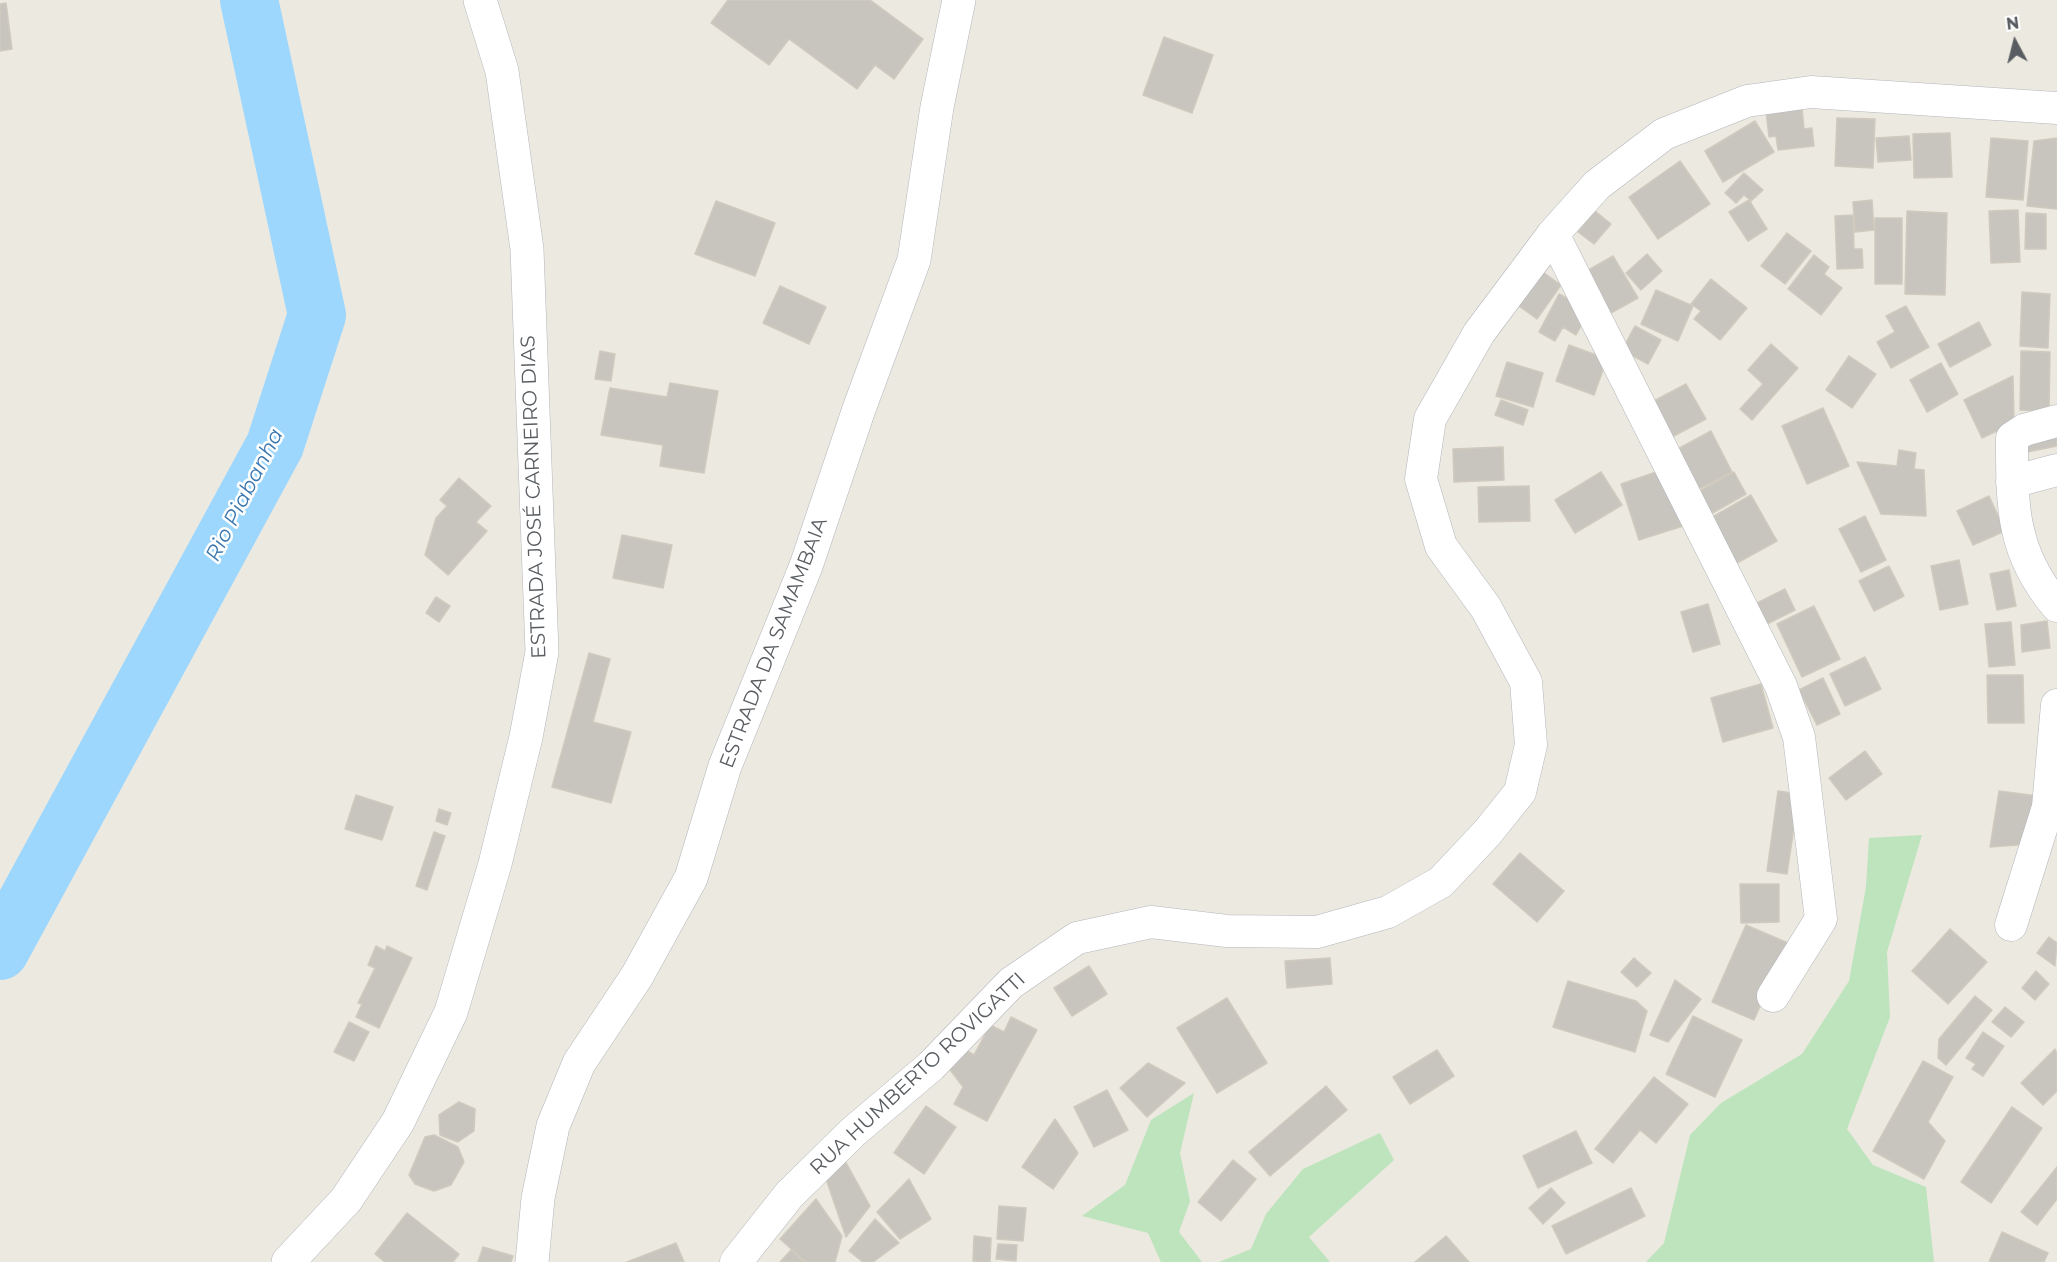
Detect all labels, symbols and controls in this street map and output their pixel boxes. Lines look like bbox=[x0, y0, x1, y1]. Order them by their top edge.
north arrow bbox=[1985, 12, 2045, 72]
text: N bbox=[2005, 13, 2020, 34]
street label: ESTRADA JOSÉ CARNEIRO DIAS bbox=[516, 335, 552, 659]
water label: Rio Piabanha bbox=[201, 424, 289, 566]
street label: ESTRADA DA SAMAMBAIA bbox=[715, 514, 833, 772]
street label: RUA HUMBERTO ROVIGATTI bbox=[805, 968, 1031, 1180]

